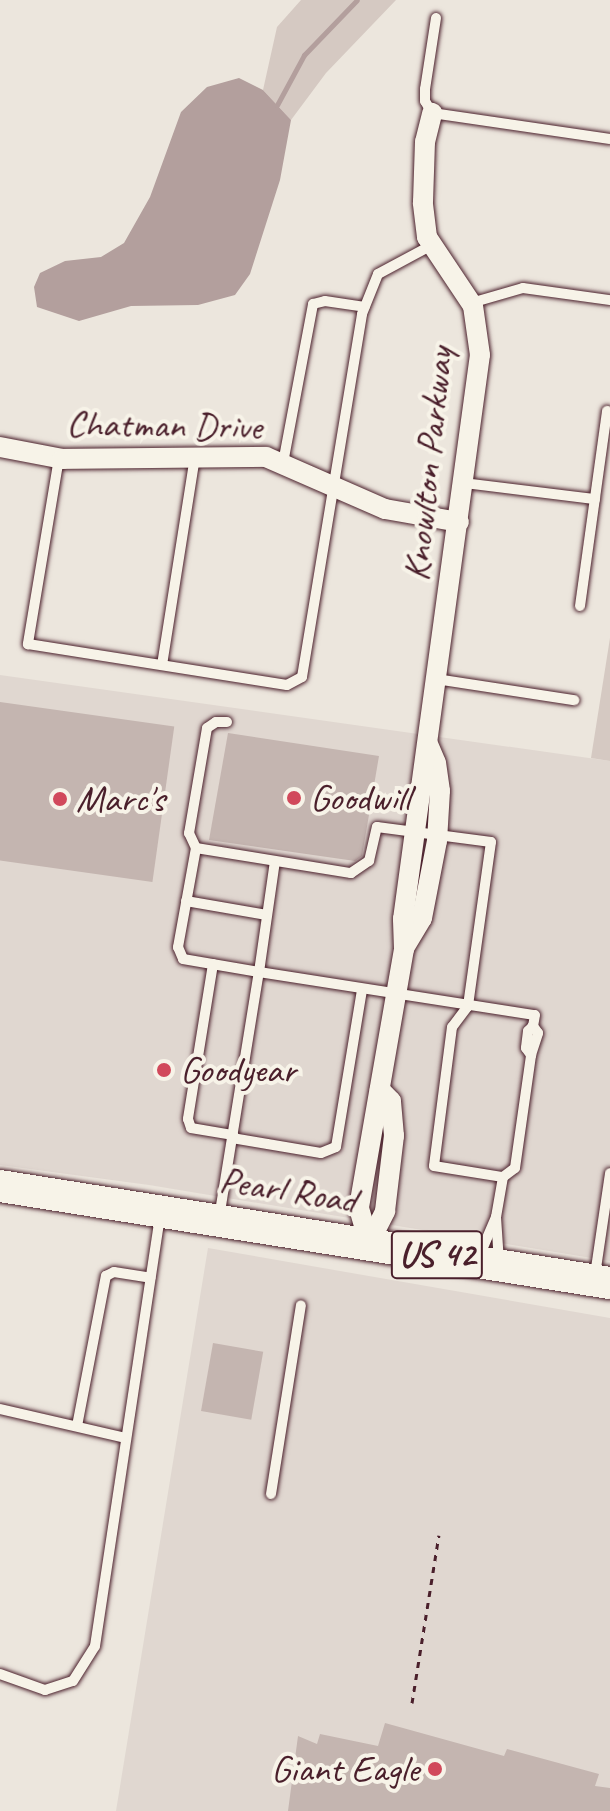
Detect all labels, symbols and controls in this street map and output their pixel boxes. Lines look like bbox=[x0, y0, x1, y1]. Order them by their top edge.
street label: Knowlton Parkway bbox=[393, 345, 463, 583]
street label: Chatman Drive bbox=[66, 400, 262, 450]
place label: Goodwill bbox=[310, 775, 410, 821]
place label: Marc's bbox=[76, 776, 164, 822]
marker: Goodwill bbox=[285, 789, 303, 807]
marker: Marc's bbox=[51, 790, 69, 808]
place label: Goodyear bbox=[180, 1047, 296, 1093]
marker: Goodyear bbox=[155, 1061, 173, 1079]
street label: Pearl Road bbox=[217, 1157, 359, 1223]
road number: US 42 bbox=[389, 1223, 485, 1287]
place label: Giant Eagle bbox=[270, 1746, 419, 1792]
marker: Giant Eagle bbox=[426, 1760, 444, 1778]

